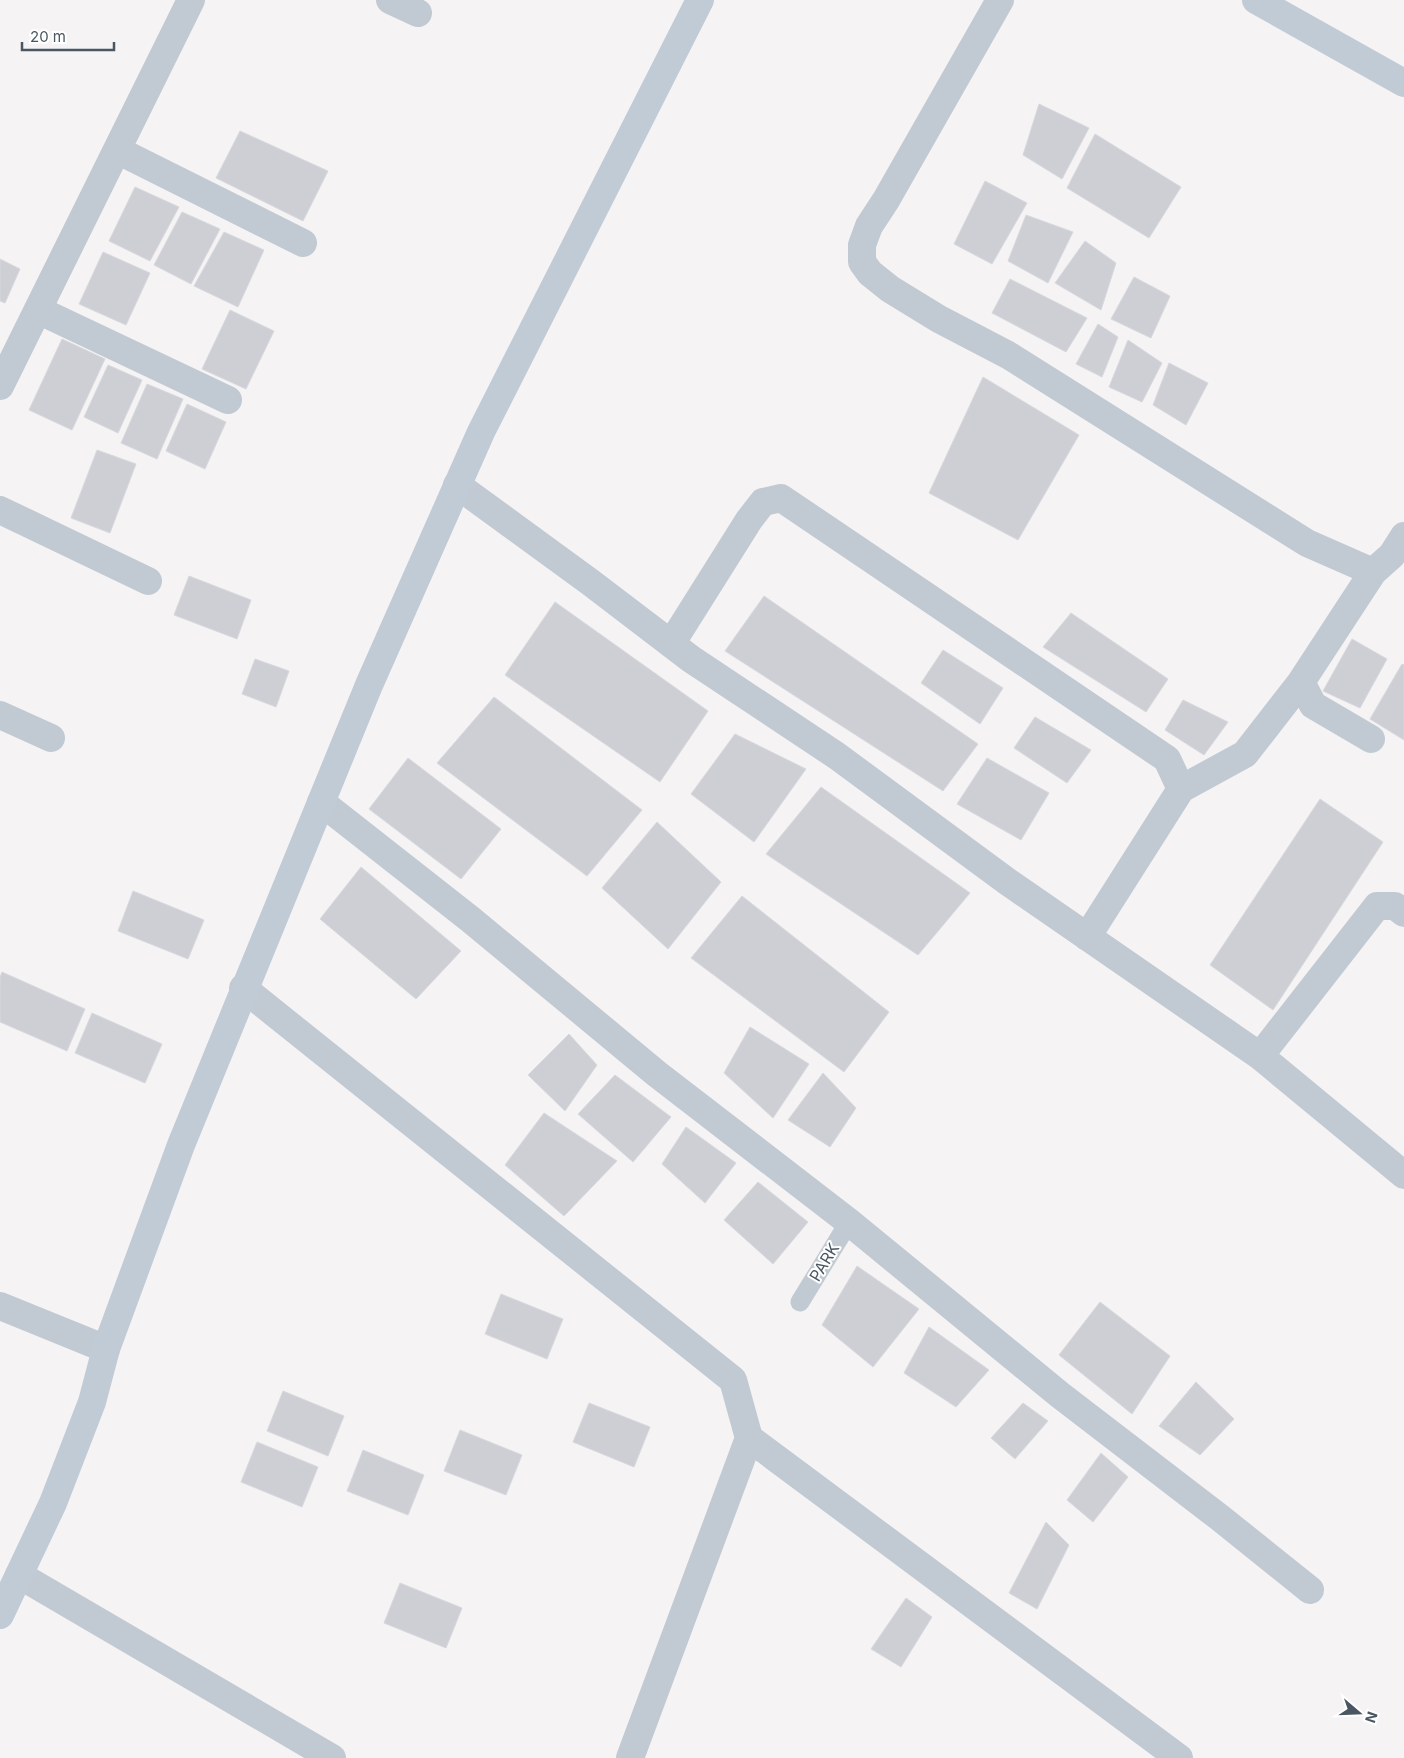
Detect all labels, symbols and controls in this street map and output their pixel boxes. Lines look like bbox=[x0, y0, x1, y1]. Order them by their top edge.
scale bar bbox=[22, 20, 115, 52]
text: 20 m bbox=[30, 27, 66, 46]
street label: PARK bbox=[805, 1239, 843, 1285]
north arrow bbox=[1334, 1688, 1384, 1738]
text: N bbox=[1362, 1710, 1382, 1725]

